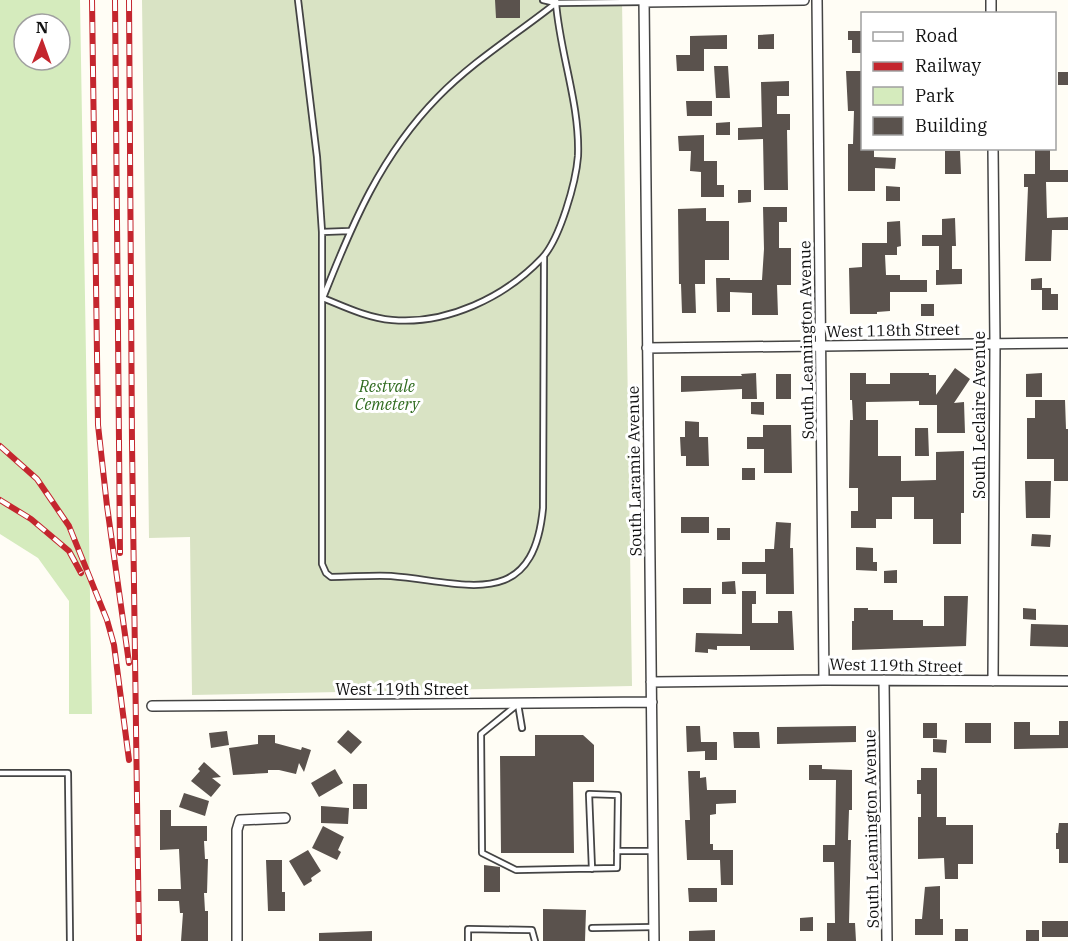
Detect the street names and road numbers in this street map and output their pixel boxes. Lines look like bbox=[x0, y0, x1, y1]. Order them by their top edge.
street label: South Leamington Avenue bbox=[794, 240, 818, 440]
street label: West 118th Street bbox=[826, 319, 960, 341]
street label: South Leclaire Avenue bbox=[969, 331, 989, 499]
street label: South Laramie Avenue bbox=[623, 386, 645, 556]
street label: West 119th Street bbox=[829, 654, 963, 676]
street label: West 119th Street bbox=[335, 679, 469, 699]
street label: South Leamington Avenue bbox=[859, 729, 883, 929]

